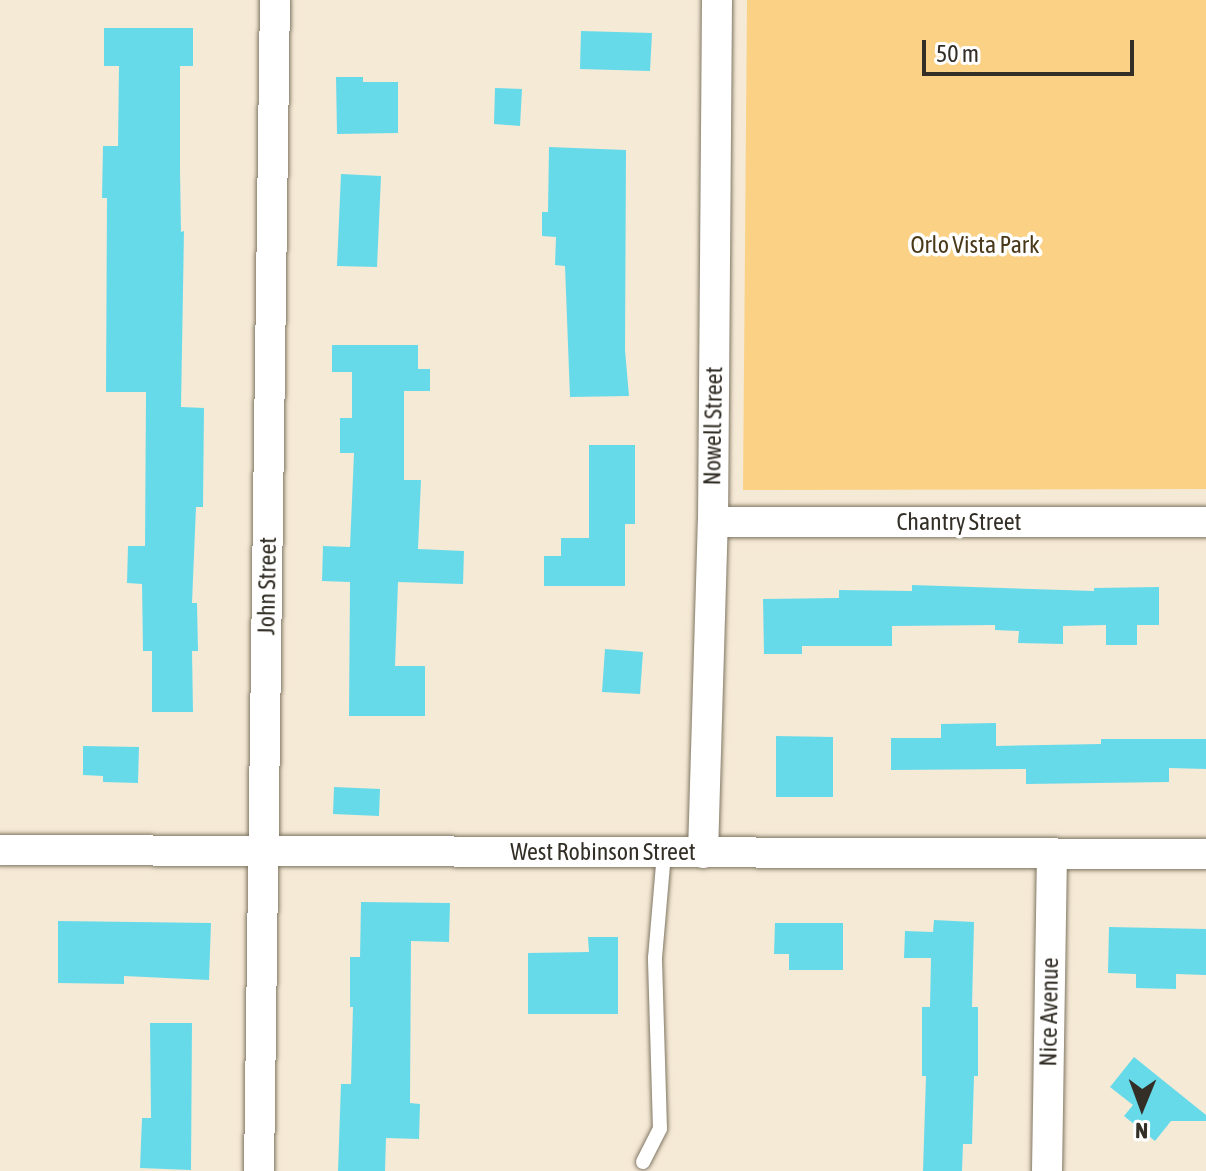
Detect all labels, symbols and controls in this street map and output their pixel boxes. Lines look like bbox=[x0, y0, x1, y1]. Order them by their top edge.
scale bar bbox=[926, 24, 1138, 74]
text: 50 m bbox=[936, 40, 979, 67]
park label: Orlo Vista Park bbox=[911, 231, 1039, 259]
street label: Nowell Street bbox=[698, 366, 728, 486]
street label: Chantry Street bbox=[896, 508, 1022, 536]
street label: John Street bbox=[252, 537, 282, 635]
street label: West Robinson Street bbox=[510, 838, 696, 866]
street label: Nice Avenue bbox=[1034, 957, 1064, 1067]
north arrow bbox=[1102, 1067, 1182, 1147]
text: N bbox=[1135, 1118, 1148, 1144]

